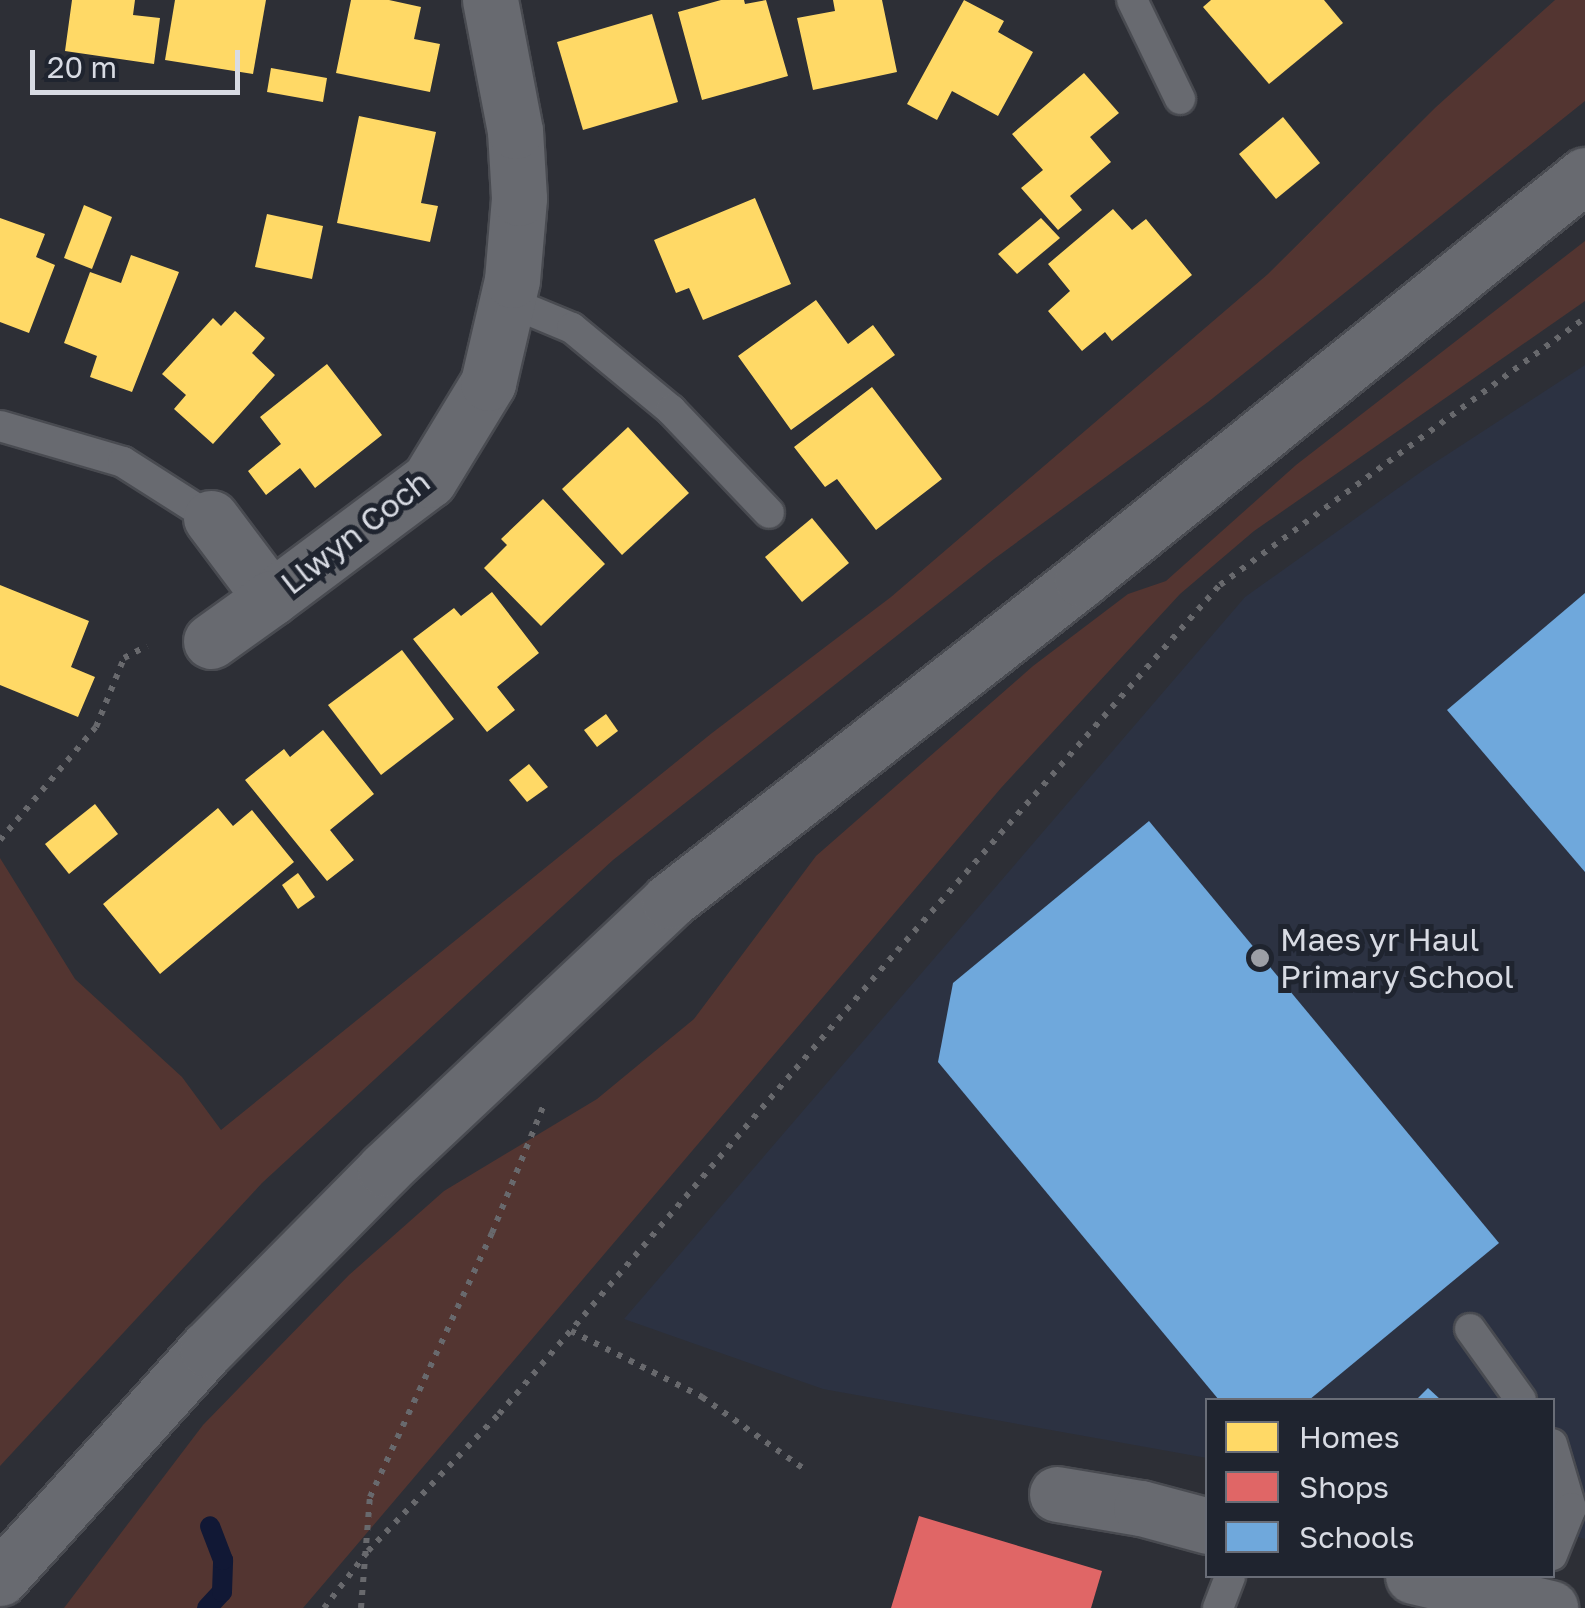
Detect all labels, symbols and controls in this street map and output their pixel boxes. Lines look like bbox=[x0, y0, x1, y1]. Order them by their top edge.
scale bar bbox=[35, 30, 245, 92]
text: 20 m bbox=[47, 49, 117, 85]
street label: Llwyn Coch bbox=[273, 462, 437, 602]
place label: Maes yr Haul Primary School bbox=[1280, 921, 1514, 996]
marker: Maes yr Haul Primary School bbox=[1249, 947, 1271, 969]
legend bbox=[1205, 1398, 1555, 1578]
text: Homes bbox=[1299, 1419, 1400, 1455]
text: Shops bbox=[1299, 1469, 1389, 1505]
text: Schools bbox=[1299, 1519, 1415, 1555]

